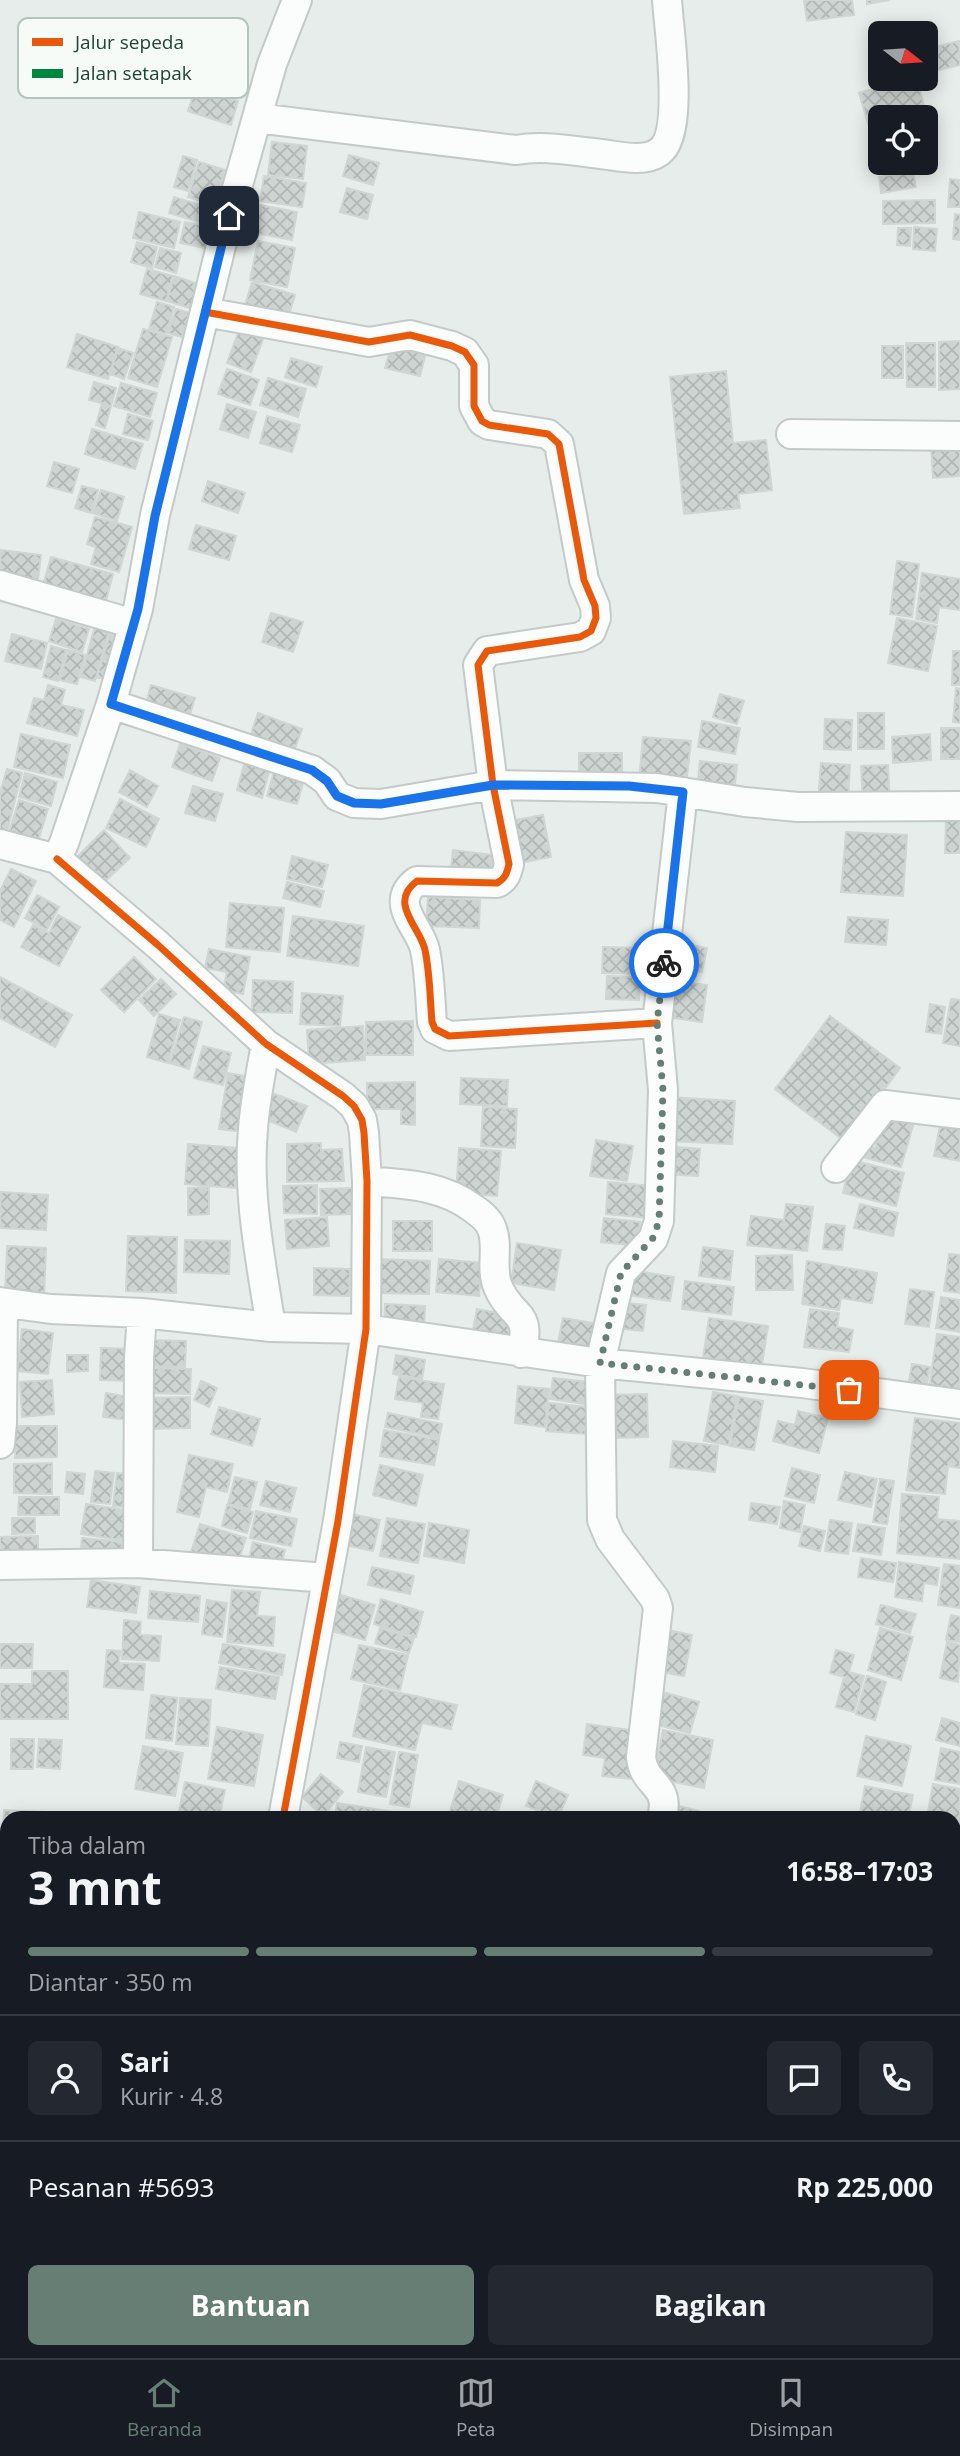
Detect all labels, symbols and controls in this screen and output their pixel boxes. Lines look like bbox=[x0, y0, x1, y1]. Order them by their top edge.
legend bbox=[18, 18, 248, 98]
north arrow bbox=[868, 21, 938, 91]
map controls bbox=[868, 21, 938, 175]
text: Jalur sepeda bbox=[73, 29, 184, 55]
text: Jalan setapak bbox=[73, 60, 192, 86]
button: locate bbox=[868, 105, 938, 175]
pin bbox=[199, 186, 259, 246]
icon: home bbox=[210, 197, 248, 235]
courier bbox=[629, 928, 699, 998]
icon: bike bbox=[645, 944, 683, 982]
pin bbox=[819, 1360, 879, 1420]
icon: bag bbox=[830, 1371, 868, 1409]
text: Tiba dalam bbox=[28, 1829, 146, 1861]
text: 16:58–17:03 bbox=[786, 1853, 933, 1889]
text: 3 mnt bbox=[28, 1856, 162, 1918]
text: Diantar · 350 m bbox=[28, 1966, 192, 1998]
button: person bbox=[28, 2041, 102, 2115]
button: chat bbox=[767, 2041, 841, 2115]
button: phone bbox=[859, 2041, 933, 2115]
text: Sari bbox=[120, 2044, 170, 2080]
text: Kurir · 4.8 bbox=[120, 2080, 223, 2112]
text: Pesanan #5693 bbox=[28, 2169, 214, 2205]
text: Rp 225,000 bbox=[796, 2169, 933, 2205]
button: Bantuan bbox=[28, 2265, 474, 2345]
button: Bagikan bbox=[488, 2265, 933, 2345]
tab: Beranda bbox=[127, 2374, 202, 2442]
tab: Peta bbox=[456, 2374, 495, 2442]
tab: Disimpan bbox=[749, 2374, 833, 2442]

